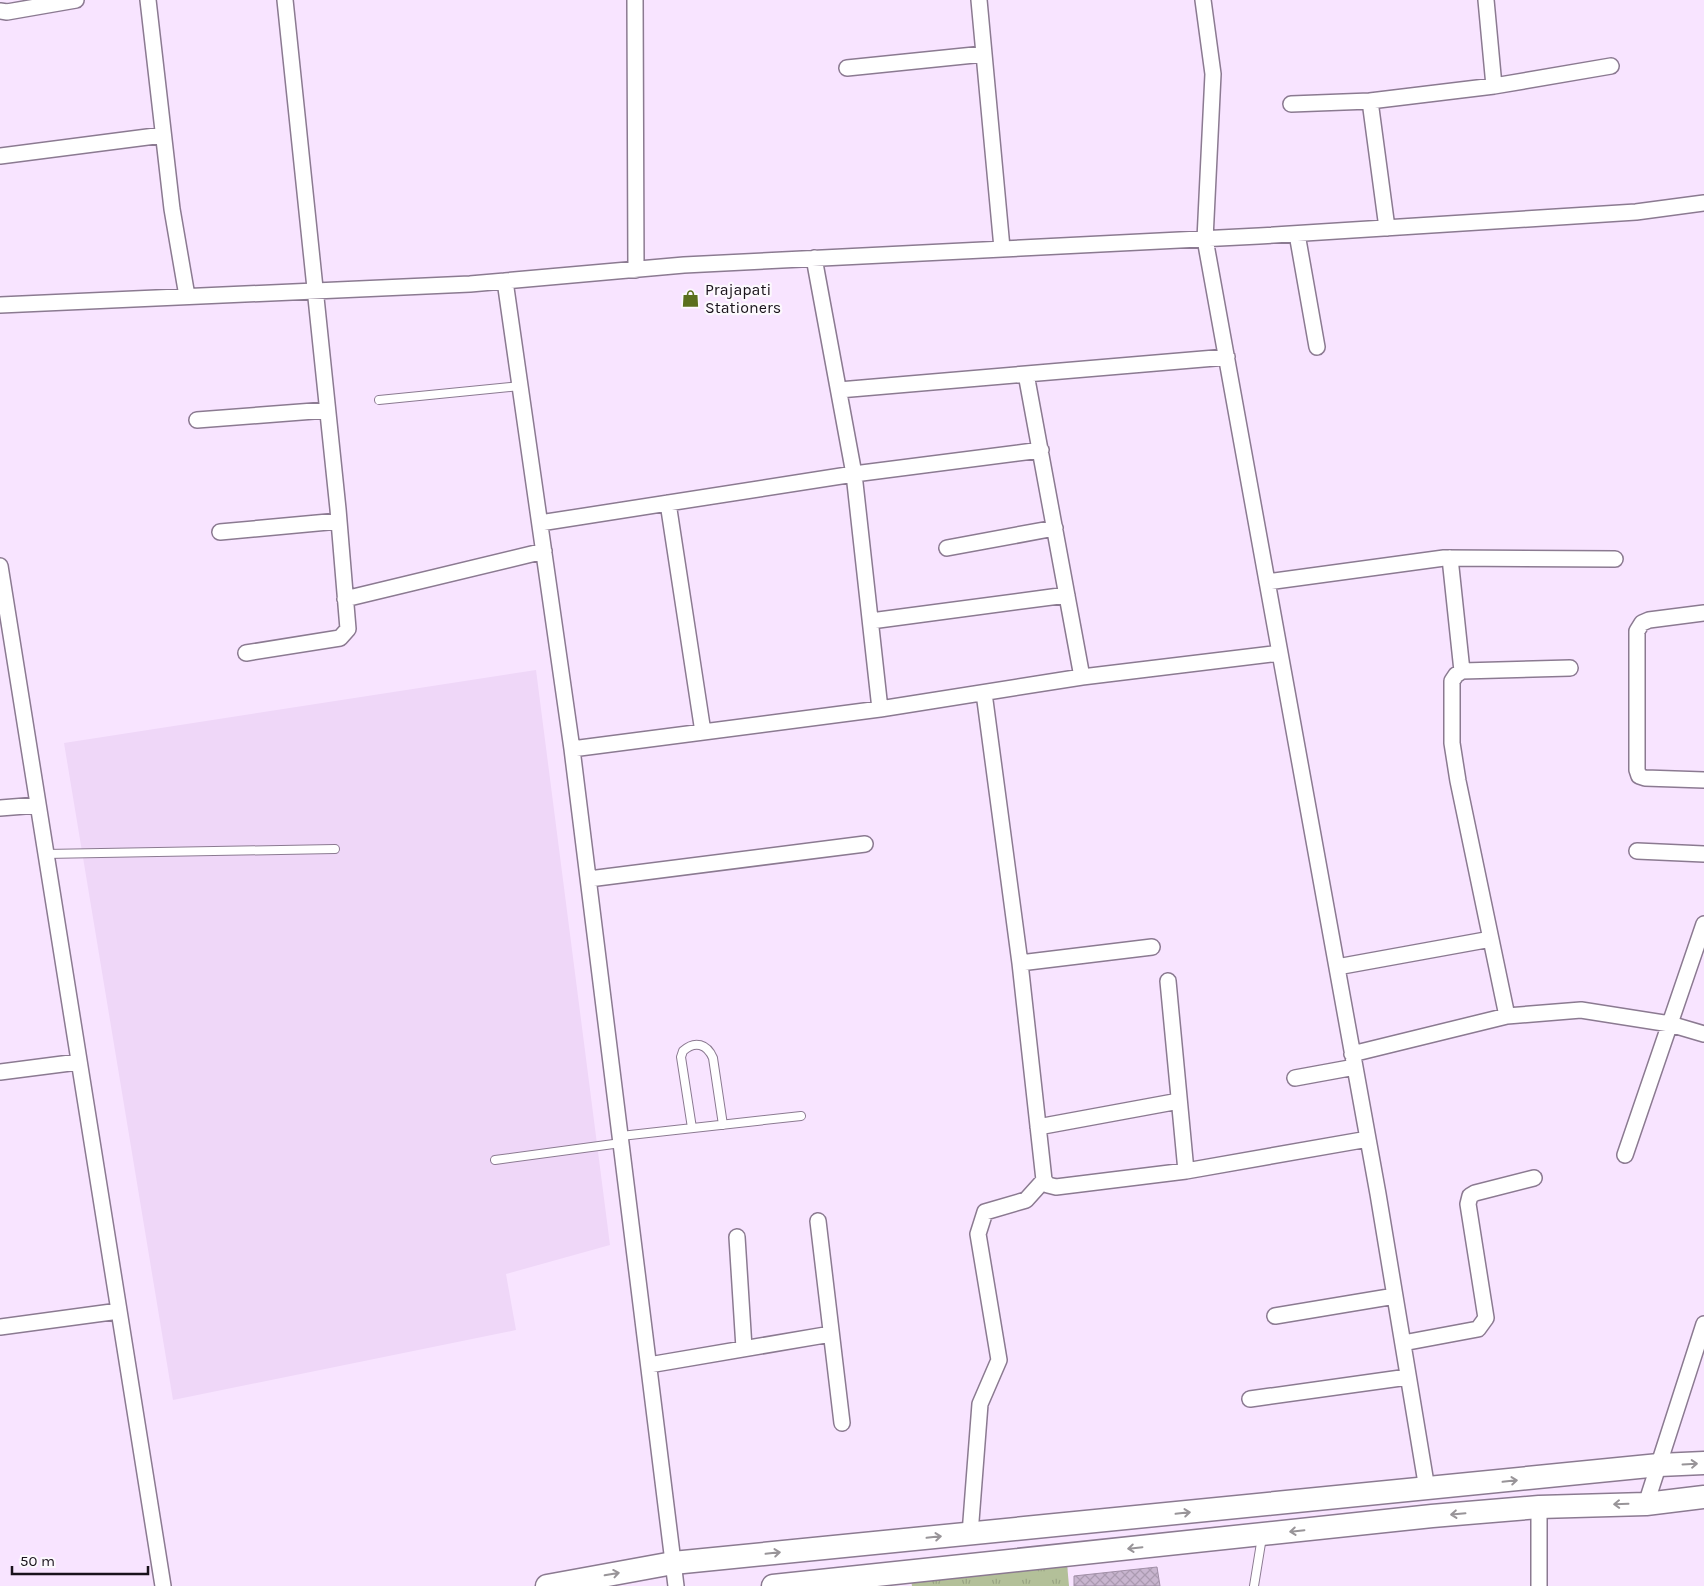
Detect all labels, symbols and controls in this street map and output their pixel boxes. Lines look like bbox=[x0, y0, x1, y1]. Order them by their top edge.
place label: Prajapati Stationers bbox=[705, 280, 781, 317]
shop icon: Prajapati Stationers bbox=[681, 288, 701, 308]
one-way arrow bbox=[1681, 1459, 1697, 1469]
one-way arrow bbox=[1502, 1476, 1518, 1485]
one-way arrow bbox=[1613, 1500, 1629, 1509]
one-way arrow bbox=[1175, 1508, 1191, 1518]
one-way arrow bbox=[1451, 1509, 1467, 1519]
one-way arrow bbox=[1289, 1526, 1305, 1536]
one-way arrow bbox=[926, 1533, 942, 1542]
scale bar bbox=[12, 1544, 149, 1576]
one-way arrow bbox=[1128, 1544, 1144, 1553]
one-way arrow bbox=[764, 1548, 780, 1558]
text: 50 m bbox=[20, 1552, 55, 1570]
one-way arrow bbox=[603, 1569, 619, 1578]

